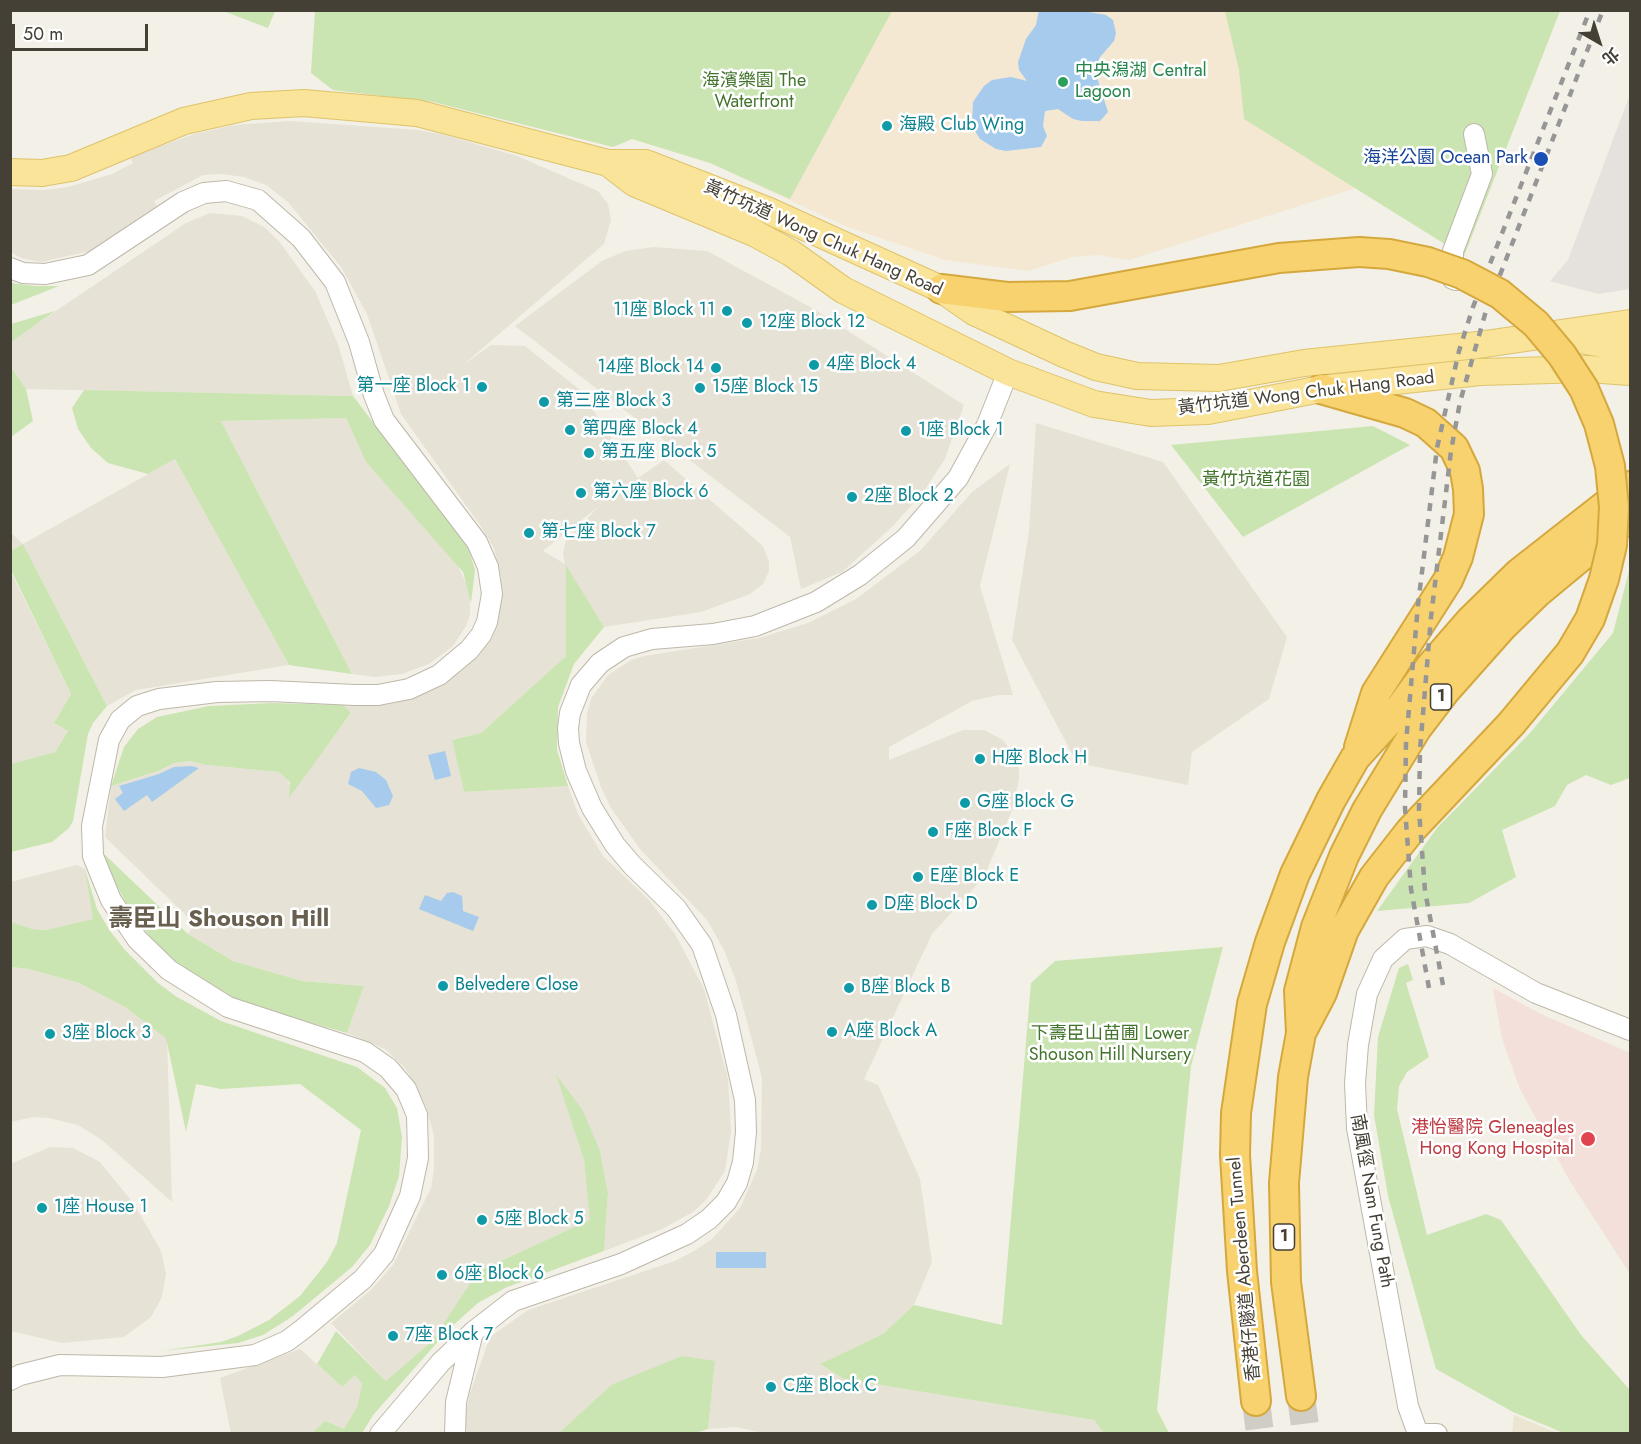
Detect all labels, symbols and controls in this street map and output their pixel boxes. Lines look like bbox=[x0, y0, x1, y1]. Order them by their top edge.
scale bar bbox=[15, 12, 152, 50]
north arrow bbox=[1569, 12, 1629, 72]
text: 50 m bbox=[23, 21, 63, 47]
text: 北 bbox=[1597, 42, 1624, 70]
place label: 中央潟湖 Central Lagoon bbox=[1075, 61, 1207, 104]
park label: 海濱樂園 The Waterfront bbox=[702, 71, 806, 113]
marker: 中央潟湖 Central Lagoon bbox=[1056, 75, 1070, 89]
place label: 海殿 Club Wing bbox=[899, 115, 1024, 137]
marker: 海殿 Club Wing bbox=[880, 119, 894, 133]
place label: 海洋公園 Ocean Park bbox=[1363, 148, 1528, 170]
marker: 海洋公園 Ocean Park bbox=[1532, 150, 1550, 168]
street label: 黃竹坑道 Wong Chuk Hang Road bbox=[700, 177, 946, 301]
place label: 11座 Block 11 bbox=[613, 300, 715, 322]
marker: 11座 Block 11 bbox=[720, 304, 734, 318]
place label: 12座 Block 12 bbox=[759, 312, 865, 334]
marker: 12座 Block 12 bbox=[740, 316, 754, 330]
place label: 4座 Block 4 bbox=[826, 354, 916, 376]
place label: 14座 Block 14 bbox=[597, 357, 704, 379]
marker: 4座 Block 4 bbox=[807, 358, 821, 372]
marker: 14座 Block 14 bbox=[709, 361, 723, 375]
street label: 黃竹坑道 Wong Chuk Hang Road bbox=[1176, 368, 1436, 420]
place label: 第一座 Block 1 bbox=[357, 376, 470, 398]
place label: 15座 Block 15 bbox=[712, 377, 818, 399]
marker: 第一座 Block 1 bbox=[475, 380, 489, 394]
marker: 15座 Block 15 bbox=[693, 381, 707, 395]
place label: 第三座 Block 3 bbox=[556, 391, 671, 413]
marker: 第三座 Block 3 bbox=[537, 395, 551, 409]
place label: 第四座 Block 4 bbox=[582, 419, 698, 441]
place label: 1座 Block 1 bbox=[918, 420, 1004, 442]
marker: 第四座 Block 4 bbox=[563, 423, 577, 437]
marker: 1座 Block 1 bbox=[899, 424, 913, 438]
place label: 第五座 Block 5 bbox=[601, 442, 716, 464]
marker: 第五座 Block 5 bbox=[582, 446, 596, 460]
park label: 黃竹坑道花園 bbox=[1202, 470, 1310, 492]
place label: 第六座 Block 6 bbox=[593, 482, 709, 504]
marker: 第六座 Block 6 bbox=[574, 486, 588, 500]
place label: 2座 Block 2 bbox=[864, 486, 954, 508]
marker: 2座 Block 2 bbox=[845, 490, 859, 504]
place label: 第七座 Block 7 bbox=[541, 522, 656, 544]
marker: 第七座 Block 7 bbox=[522, 526, 536, 540]
road number: 1 bbox=[1430, 684, 1452, 710]
place label: H座 Block H bbox=[992, 748, 1087, 770]
marker: H座 Block H bbox=[973, 752, 987, 766]
place label: G座 Block G bbox=[977, 792, 1074, 814]
marker: G座 Block G bbox=[958, 796, 972, 810]
place label: F座 Block F bbox=[945, 821, 1032, 843]
marker: F座 Block F bbox=[926, 825, 940, 839]
place label: E座 Block E bbox=[930, 866, 1019, 888]
marker: E座 Block E bbox=[911, 870, 925, 884]
place label: D座 Block D bbox=[884, 894, 978, 916]
marker: D座 Block D bbox=[865, 898, 879, 912]
district label: 壽臣山 Shouson Hill bbox=[109, 906, 329, 934]
place label: Belvedere Close bbox=[455, 975, 578, 997]
place label: B座 Block B bbox=[861, 977, 950, 999]
marker: Belvedere Close bbox=[436, 979, 450, 993]
marker: B座 Block B bbox=[842, 981, 856, 995]
place label: A座 Block A bbox=[844, 1021, 937, 1043]
place label: 3座 Block 3 bbox=[62, 1023, 151, 1045]
park label: 下壽臣山苗圃 Lower Shouson Hill Nursery bbox=[1029, 1024, 1191, 1066]
marker: A座 Block A bbox=[825, 1025, 839, 1039]
marker: 3座 Block 3 bbox=[43, 1027, 57, 1041]
street label: 南風徑 Nam Fung Path bbox=[1345, 1112, 1397, 1290]
place label: 港怡醫院 Gleneagles Hong Kong Hospital bbox=[1411, 1118, 1574, 1160]
marker: 港怡醫院 Gleneagles Hong Kong Hospital bbox=[1579, 1130, 1597, 1148]
street label: 香港仔隧道 Aberdeen Tunnel bbox=[1224, 1156, 1266, 1382]
place label: 1座 House 1 bbox=[54, 1197, 148, 1219]
marker: 1座 House 1 bbox=[35, 1201, 49, 1215]
place label: 5座 Block 5 bbox=[494, 1209, 584, 1231]
marker: 5座 Block 5 bbox=[475, 1213, 489, 1227]
road number: 1 bbox=[1274, 1224, 1294, 1250]
place label: 6座 Block 6 bbox=[454, 1264, 544, 1286]
marker: 6座 Block 6 bbox=[435, 1268, 449, 1282]
place label: 7座 Block 7 bbox=[405, 1325, 493, 1347]
marker: 7座 Block 7 bbox=[386, 1329, 400, 1343]
place label: C座 Block C bbox=[783, 1376, 877, 1398]
marker: C座 Block C bbox=[764, 1380, 778, 1394]

